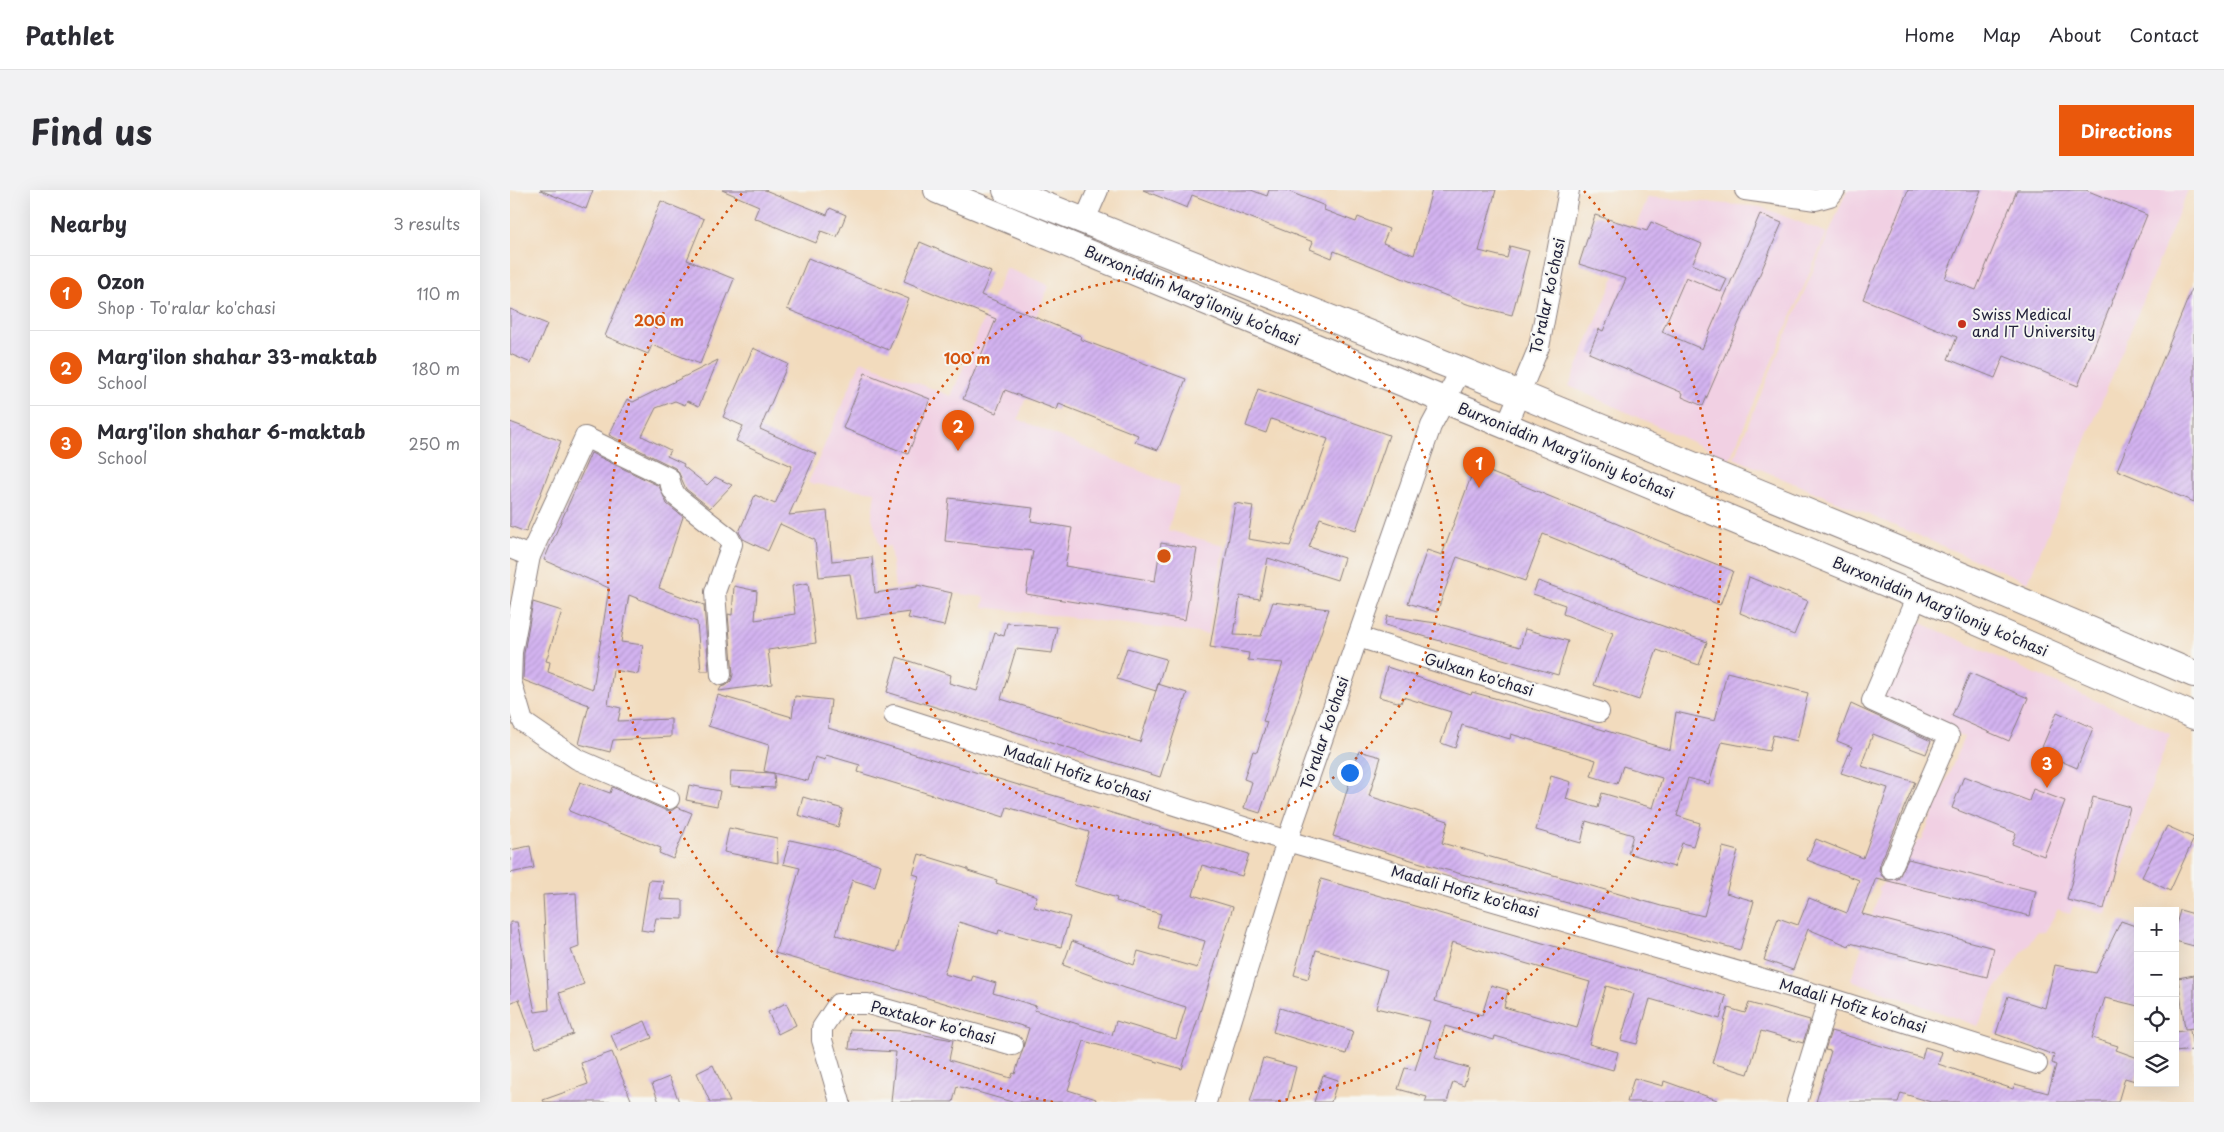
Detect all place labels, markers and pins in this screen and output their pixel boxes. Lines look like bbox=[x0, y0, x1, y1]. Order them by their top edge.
place label: Swiss Medical and IT University bbox=[1972, 302, 2096, 342]
marker: Swiss Medical and IT University bbox=[1956, 318, 1968, 330]
pin: 2 bbox=[942, 410, 974, 451]
pin: 1 bbox=[1463, 447, 1495, 488]
centre of rings bbox=[1155, 547, 1173, 565]
pin: 3 bbox=[2031, 747, 2063, 788]

